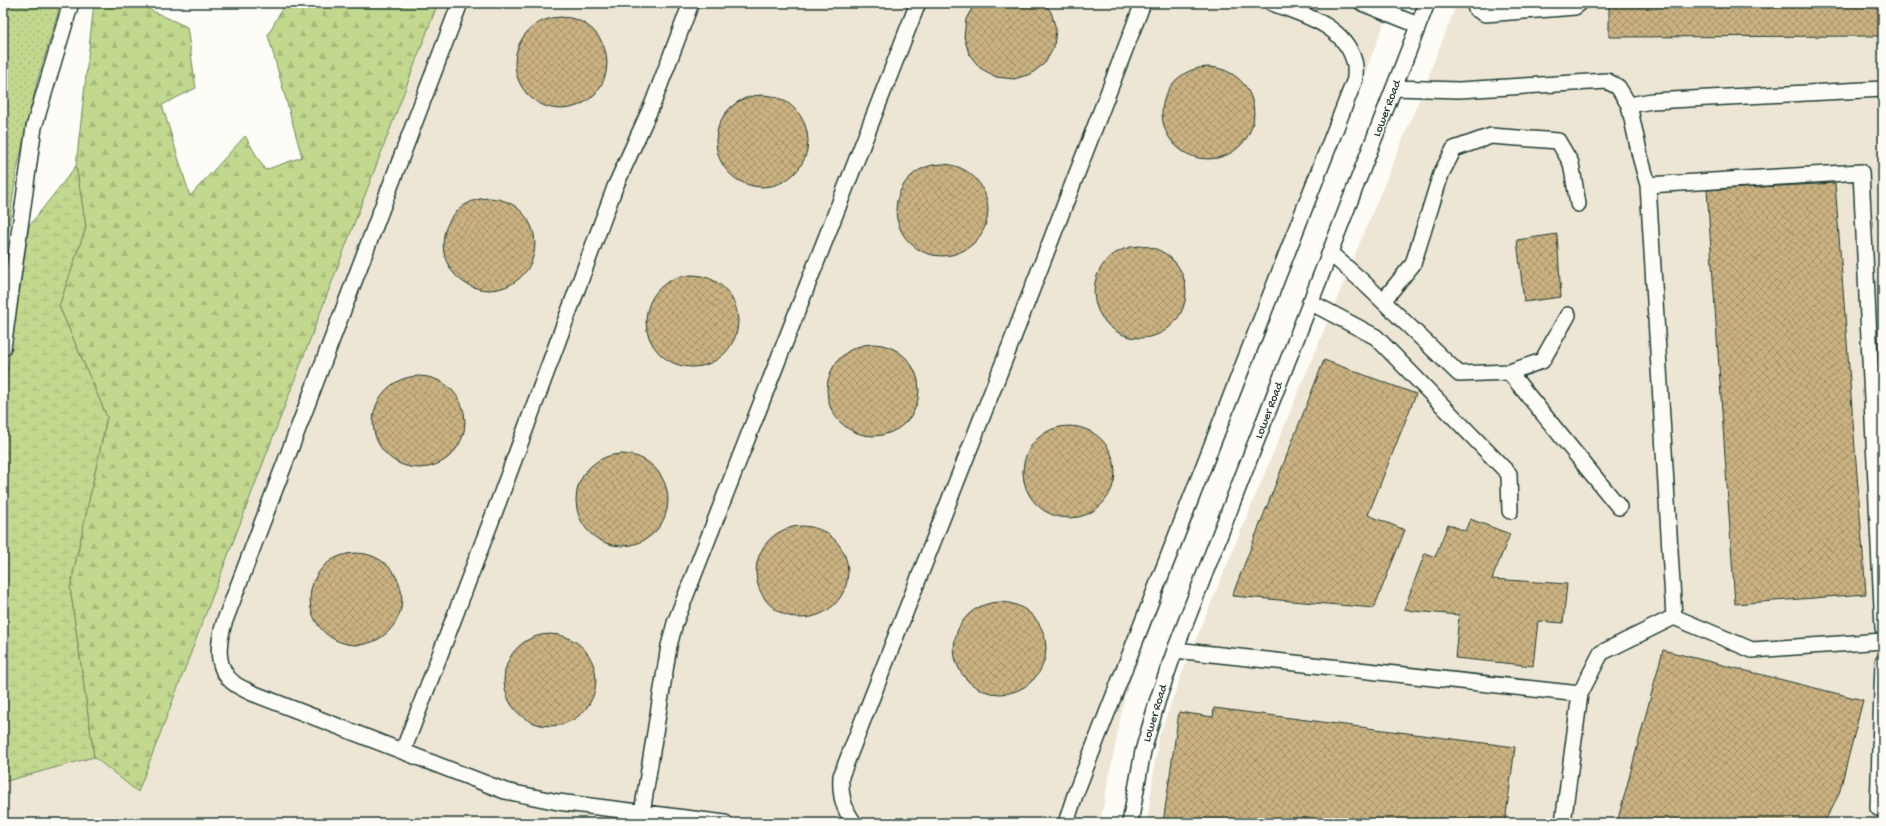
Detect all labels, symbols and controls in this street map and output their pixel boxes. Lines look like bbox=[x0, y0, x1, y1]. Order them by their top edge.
street label: Lower Road bbox=[1371, 78, 1405, 139]
street label: Lower Road bbox=[1253, 380, 1287, 441]
street label: Lower Road bbox=[1141, 682, 1172, 744]

